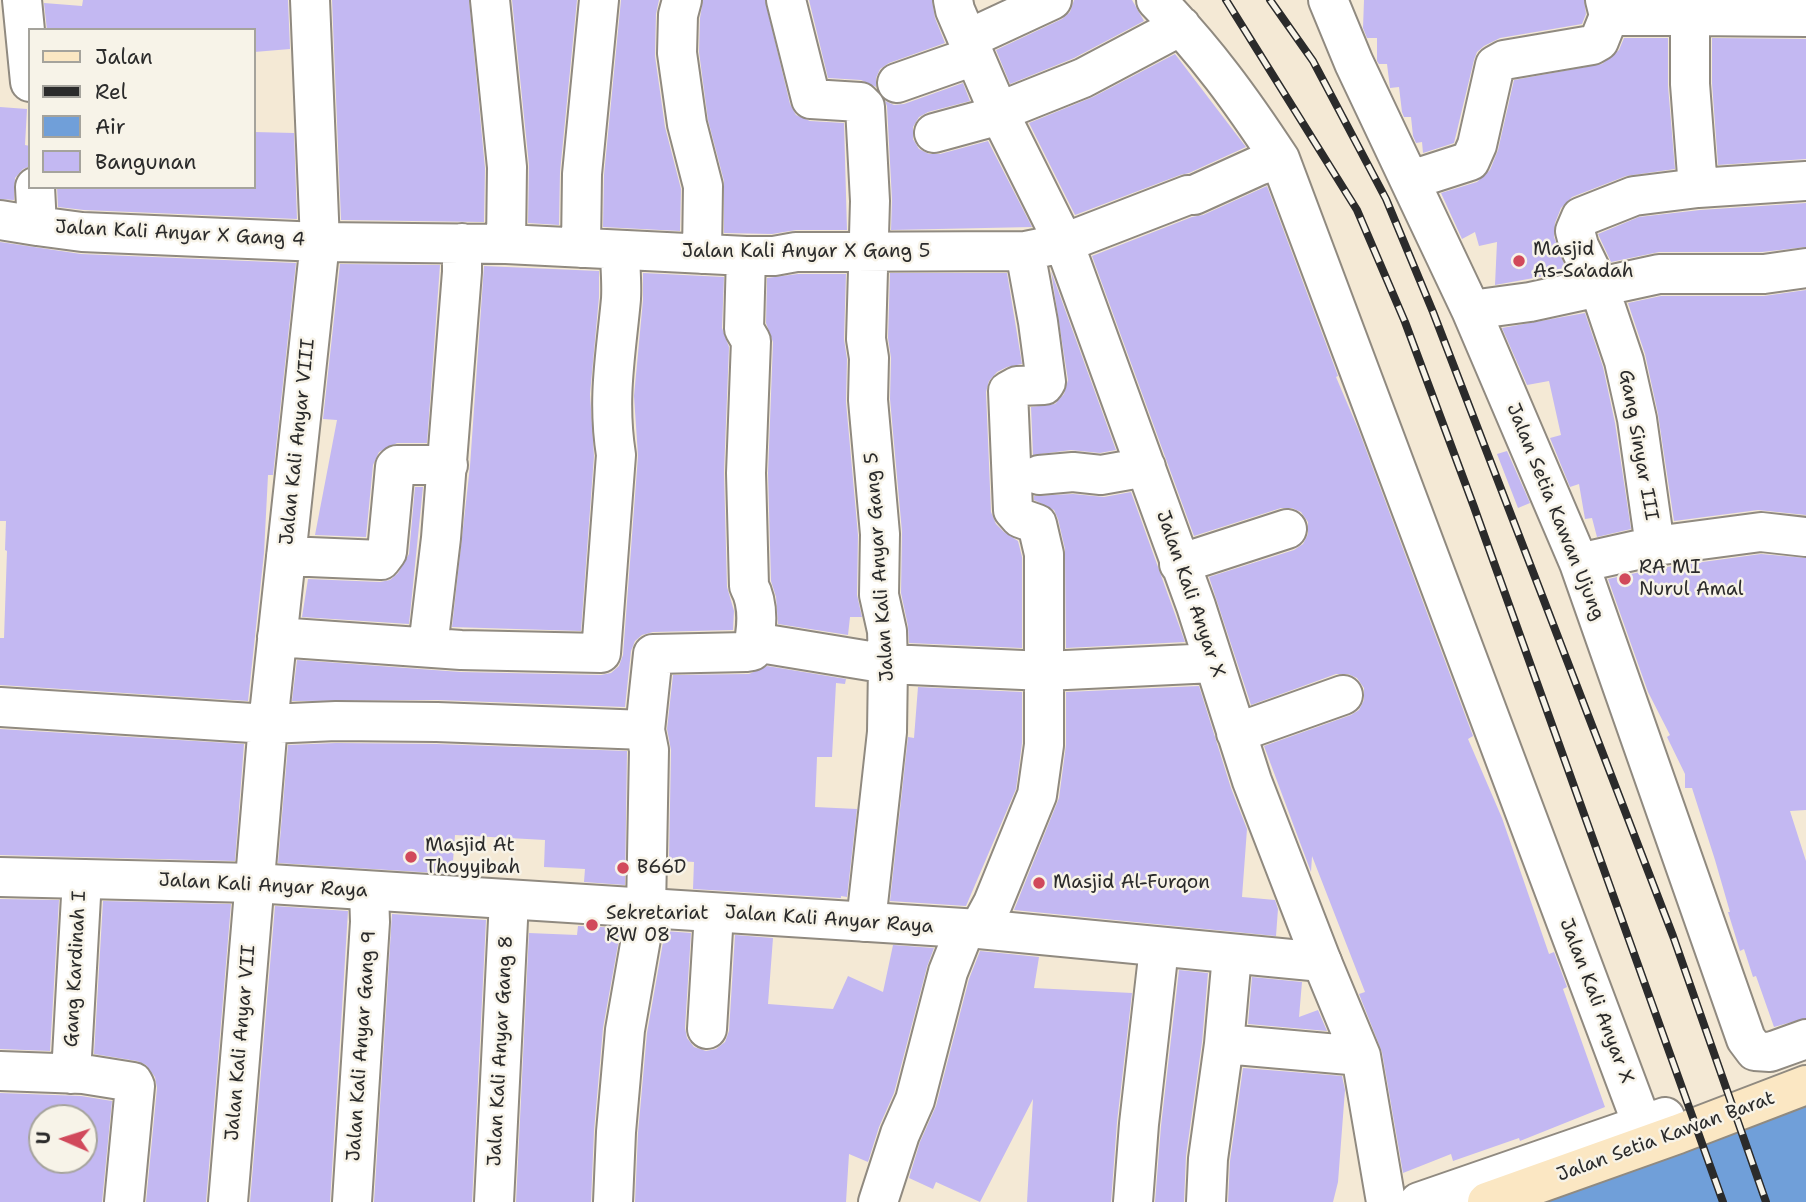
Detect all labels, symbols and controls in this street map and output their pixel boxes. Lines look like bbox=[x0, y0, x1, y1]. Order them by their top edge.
legend bbox=[28, 28, 256, 189]
text: Jalan bbox=[95, 43, 153, 71]
text: Rel bbox=[95, 78, 127, 106]
text: Air bbox=[95, 113, 126, 141]
text: Bangunan bbox=[95, 148, 196, 176]
street label: Jalan Kali Anyar X Gang 4 bbox=[54, 216, 306, 252]
place label: Masjid As-Sa'adah bbox=[1533, 239, 1634, 283]
street label: Jalan Kali Anyar X Gang 5 bbox=[682, 241, 930, 263]
marker: Masjid As-Sa'adah bbox=[1511, 253, 1527, 269]
street label: Jalan Kali Anyar VIII bbox=[276, 338, 320, 546]
street label: Gang Sinyar III bbox=[1614, 368, 1662, 522]
street label: Jalan Setia Kawan Ujung bbox=[1501, 400, 1609, 624]
street label: Jalan Kali Anyar Gang 5 bbox=[861, 452, 899, 682]
street label: Jalan Kali Anyar X bbox=[1151, 508, 1229, 680]
place label: RA MI Nurul Amal bbox=[1639, 557, 1743, 601]
marker: RA MI Nurul Amal bbox=[1617, 571, 1633, 587]
place label: Masjid At Thoyyibah bbox=[425, 835, 520, 879]
marker: Masjid At Thoyyibah bbox=[403, 849, 419, 865]
place label: B66D bbox=[637, 857, 686, 879]
marker: B66D bbox=[615, 860, 631, 876]
street label: Jalan Kali Anyar Raya bbox=[158, 869, 368, 903]
place label: Masjid Al-Furqon bbox=[1053, 872, 1210, 894]
marker: Masjid Al-Furqon bbox=[1031, 875, 1047, 891]
street label: Gang Kardinah I bbox=[61, 890, 91, 1048]
street label: Jalan Kali Anyar Raya bbox=[724, 901, 934, 939]
place label: Sekretariat RW 08 bbox=[606, 903, 709, 947]
street label: Jalan Kali Anyar X bbox=[1554, 915, 1638, 1087]
marker: Sekretariat RW 08 bbox=[584, 917, 600, 933]
street label: Jalan Kali Anyar Gang 9 bbox=[343, 930, 381, 1162]
street label: Jalan Kali Anyar Gang 8 bbox=[484, 935, 518, 1167]
street label: Jalan Kali Anyar VII bbox=[221, 944, 261, 1142]
street label: Jalan Setia Kawan Barat bbox=[1554, 1087, 1778, 1187]
north arrow bbox=[28, 1104, 98, 1174]
text: U bbox=[31, 1131, 56, 1145]

